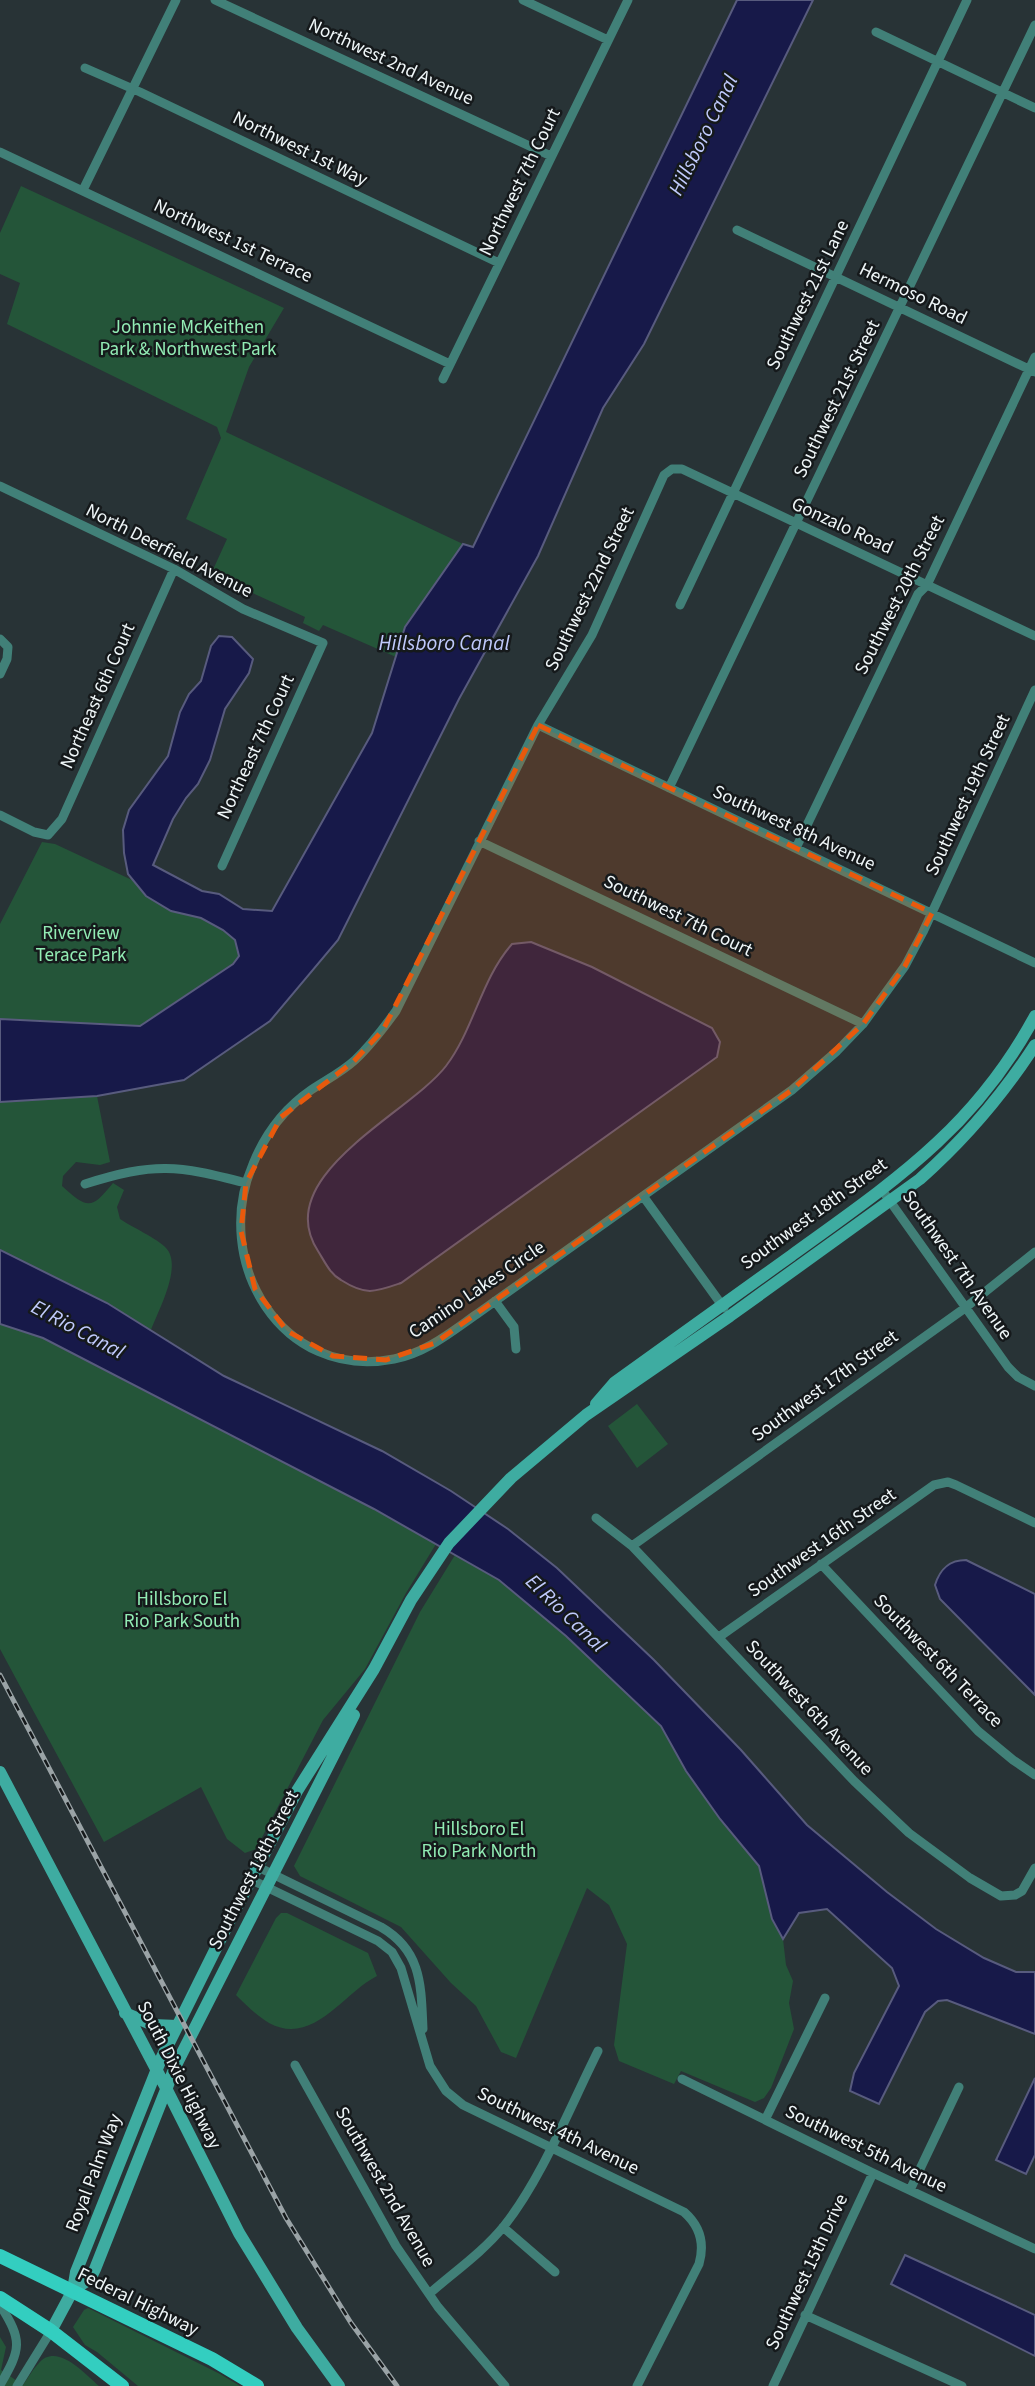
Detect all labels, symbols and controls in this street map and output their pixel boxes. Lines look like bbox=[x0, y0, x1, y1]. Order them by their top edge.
street label: Northwest 2nd Avenue bbox=[304, 12, 478, 112]
water label: Hillsboro Canal bbox=[661, 69, 746, 201]
street label: Northwest 7th Court bbox=[473, 103, 568, 260]
street label: Northwest 1st Way bbox=[228, 105, 372, 193]
street label: Northwest 1st Terrace bbox=[149, 192, 317, 290]
street label: Southwest 21st Lane bbox=[760, 216, 856, 374]
street label: Hermoso Road bbox=[854, 256, 972, 332]
park label: Johnnie McKeithen Park & Northwest Park bbox=[100, 314, 277, 363]
street label: Southwest 21st Street bbox=[787, 315, 887, 483]
street label: Gonzalo Road bbox=[787, 491, 897, 561]
street label: North Deerfield Avenue bbox=[81, 497, 257, 605]
street label: Southwest 22nd Street bbox=[539, 502, 642, 676]
street label: Southwest 20th Street bbox=[848, 510, 952, 679]
street label: Northeast 6th Court bbox=[54, 618, 142, 773]
water label: Hillsboro Canal bbox=[378, 628, 510, 658]
street label: Northeast 7th Court bbox=[211, 670, 302, 824]
street label: Southwest 19th Street bbox=[919, 709, 1018, 880]
street label: Southwest 8th Avenue bbox=[708, 778, 880, 878]
street label: Southwest 7th Court bbox=[599, 868, 758, 964]
park label: Riverview Terace Park bbox=[35, 920, 127, 969]
street label: Southwest 18th Street bbox=[735, 1151, 893, 1276]
street label: Southwest 7th Avenue bbox=[895, 1185, 1019, 1345]
street label: Camino Lakes Circle bbox=[403, 1234, 551, 1346]
water label: El Rio Canal bbox=[26, 1292, 131, 1367]
street label: Southwest 17th Street bbox=[746, 1323, 904, 1448]
street label: Southwest 16th Street bbox=[742, 1481, 902, 1604]
water label: El Rio Canal bbox=[519, 1567, 614, 1660]
park label: Hillsboro El Rio Park South bbox=[124, 1586, 240, 1635]
street label: Southwest 6th Terrace bbox=[867, 1588, 1009, 1734]
street label: Southwest 6th Avenue bbox=[739, 1634, 879, 1782]
street label: Southwest 18th Street bbox=[202, 1785, 306, 1954]
park label: Hillsboro El Rio Park North bbox=[422, 1816, 536, 1865]
street label: South Dixie Highway bbox=[130, 1996, 228, 2154]
street label: Southwest 4th Avenue bbox=[473, 2080, 643, 2182]
street label: Southwest 5th Avenue bbox=[781, 2098, 951, 2200]
street label: Southwest 2nd Avenue bbox=[328, 2102, 442, 2272]
street label: Royal Palm Way bbox=[59, 2110, 129, 2236]
street label: Southwest 15th Drive bbox=[759, 2190, 855, 2354]
street label: Federal Highway bbox=[73, 2261, 203, 2343]

